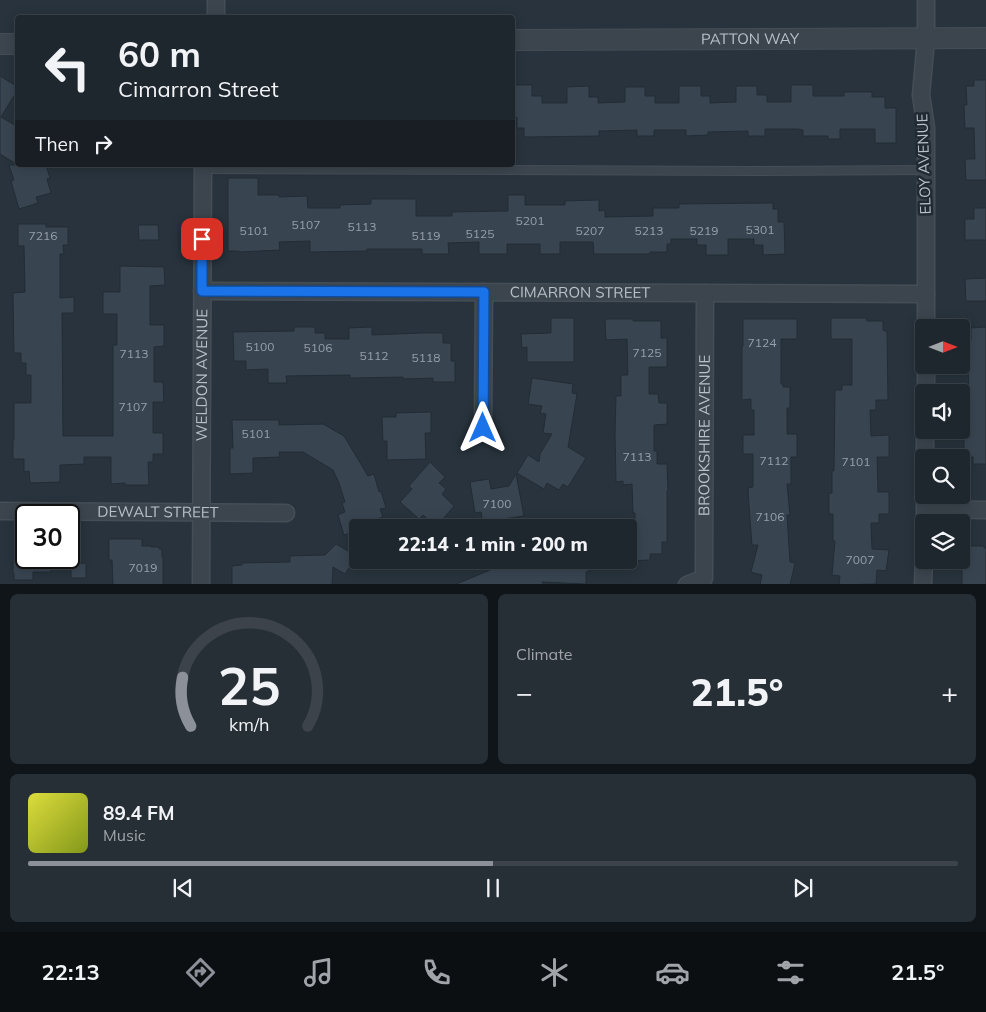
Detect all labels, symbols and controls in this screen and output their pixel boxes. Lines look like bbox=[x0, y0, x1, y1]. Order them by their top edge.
street label: PATTON WAY bbox=[701, 29, 800, 48]
text: 60 m bbox=[118, 32, 201, 76]
icon: left bbox=[35, 35, 100, 100]
text: Cimarron Street bbox=[118, 75, 279, 103]
street label: ELOY AVENUE bbox=[912, 113, 935, 215]
icon: right bbox=[89, 130, 117, 158]
text: Then bbox=[35, 132, 79, 156]
house number: 5201 bbox=[516, 213, 544, 228]
house number: 5107 bbox=[292, 217, 320, 232]
pin bbox=[181, 218, 223, 260]
house number: 5113 bbox=[348, 219, 376, 234]
house number: 5301 bbox=[746, 222, 774, 237]
house number: 5101 bbox=[240, 223, 268, 238]
house number: 5207 bbox=[576, 223, 604, 238]
house number: 5213 bbox=[635, 223, 663, 238]
house number: 5219 bbox=[690, 223, 718, 238]
icon: arrive bbox=[188, 225, 216, 253]
house number: 5125 bbox=[466, 226, 494, 241]
house number: 7216 bbox=[29, 228, 57, 243]
house number: 5119 bbox=[412, 228, 440, 243]
street label: CIMARRON STREET bbox=[510, 282, 650, 302]
street label: WELDON AVENUE bbox=[192, 309, 211, 441]
north arrow bbox=[915, 319, 970, 374]
map controls bbox=[915, 319, 970, 569]
house number: 7124 bbox=[748, 335, 776, 350]
house number: 5100 bbox=[246, 339, 274, 354]
house number: 5106 bbox=[304, 340, 332, 355]
house number: 7125 bbox=[633, 345, 661, 360]
house number: 7113 bbox=[120, 346, 148, 361]
house number: 5112 bbox=[360, 348, 388, 363]
house number: 5118 bbox=[412, 350, 440, 365]
street label: BROOKSHIRE AVENUE bbox=[694, 355, 714, 516]
button: sound bbox=[915, 384, 970, 439]
house number: 7107 bbox=[119, 399, 147, 414]
position arrow bbox=[456, 401, 508, 453]
house number: 5101 bbox=[242, 426, 270, 441]
house number: 7113 bbox=[623, 449, 651, 464]
button: search bbox=[915, 449, 970, 504]
house number: 7112 bbox=[760, 453, 788, 468]
house number: 7101 bbox=[842, 454, 870, 469]
house number: 7100 bbox=[483, 496, 511, 511]
street label: DEWALT STREET bbox=[97, 502, 219, 522]
speed limit sign: 30 bbox=[15, 504, 80, 569]
house number: 7106 bbox=[756, 509, 784, 524]
button: layers bbox=[915, 514, 970, 569]
text: 22:14 · 1 min · 200 m bbox=[398, 532, 588, 556]
house number: 7007 bbox=[846, 552, 874, 567]
house number: 7019 bbox=[129, 560, 157, 575]
text: Climate bbox=[516, 644, 572, 664]
text: 25 bbox=[218, 653, 280, 718]
text: 21.5° bbox=[691, 668, 783, 716]
text: − bbox=[516, 675, 533, 710]
text: + bbox=[941, 675, 958, 710]
text: km/h bbox=[229, 713, 269, 735]
text: 89.4 FM bbox=[103, 801, 175, 825]
text: Music bbox=[103, 825, 146, 845]
icon: previous bbox=[169, 874, 197, 902]
icon: pause bbox=[479, 874, 507, 902]
icon: next bbox=[789, 874, 817, 902]
icon: directions bbox=[183, 955, 218, 990]
icon: music bbox=[301, 955, 336, 990]
icon: phone bbox=[419, 955, 454, 990]
icon: climate bbox=[537, 955, 572, 990]
icon: car bbox=[655, 955, 690, 990]
icon: filters bbox=[773, 955, 808, 990]
text: 22:13 bbox=[42, 958, 100, 986]
text: 21.5° bbox=[891, 958, 944, 986]

